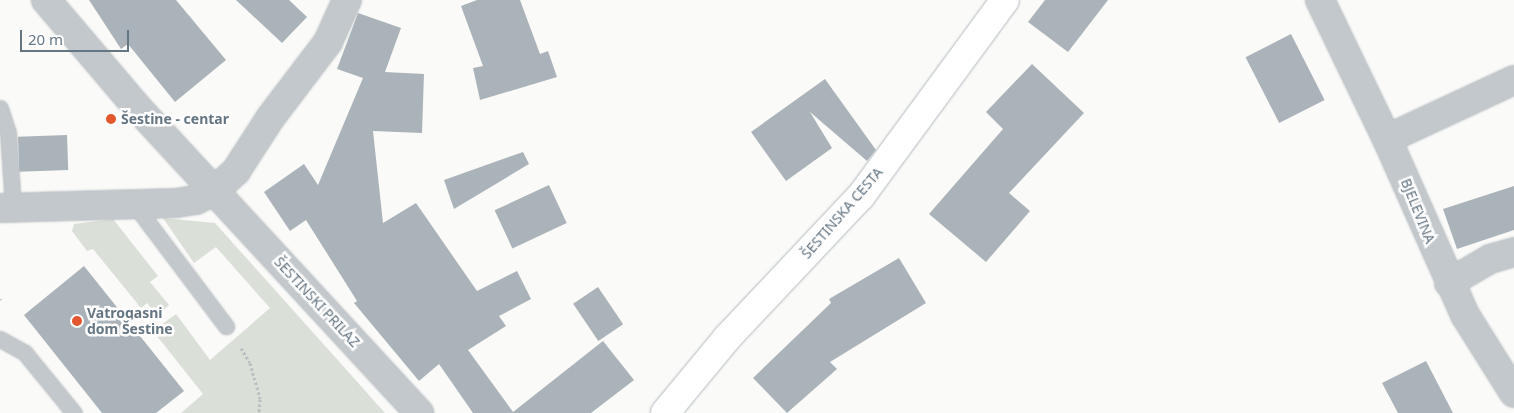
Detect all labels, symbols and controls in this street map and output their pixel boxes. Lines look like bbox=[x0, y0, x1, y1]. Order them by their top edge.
scale bar bbox=[22, 20, 131, 52]
text: 20 m bbox=[28, 29, 63, 49]
place label: Šestine - centar bbox=[121, 111, 229, 127]
marker: Šestine - centar bbox=[105, 113, 117, 125]
street label: ŠESTINSKA CESTA bbox=[798, 164, 886, 262]
street label: BJELEVINA bbox=[1397, 176, 1439, 246]
street label: ŠESTINSKI PRILAZ bbox=[271, 253, 363, 351]
place label: Vatrogasni dom Šestine bbox=[87, 305, 173, 338]
marker: Vatrogasni dom Šestine bbox=[71, 315, 83, 327]

